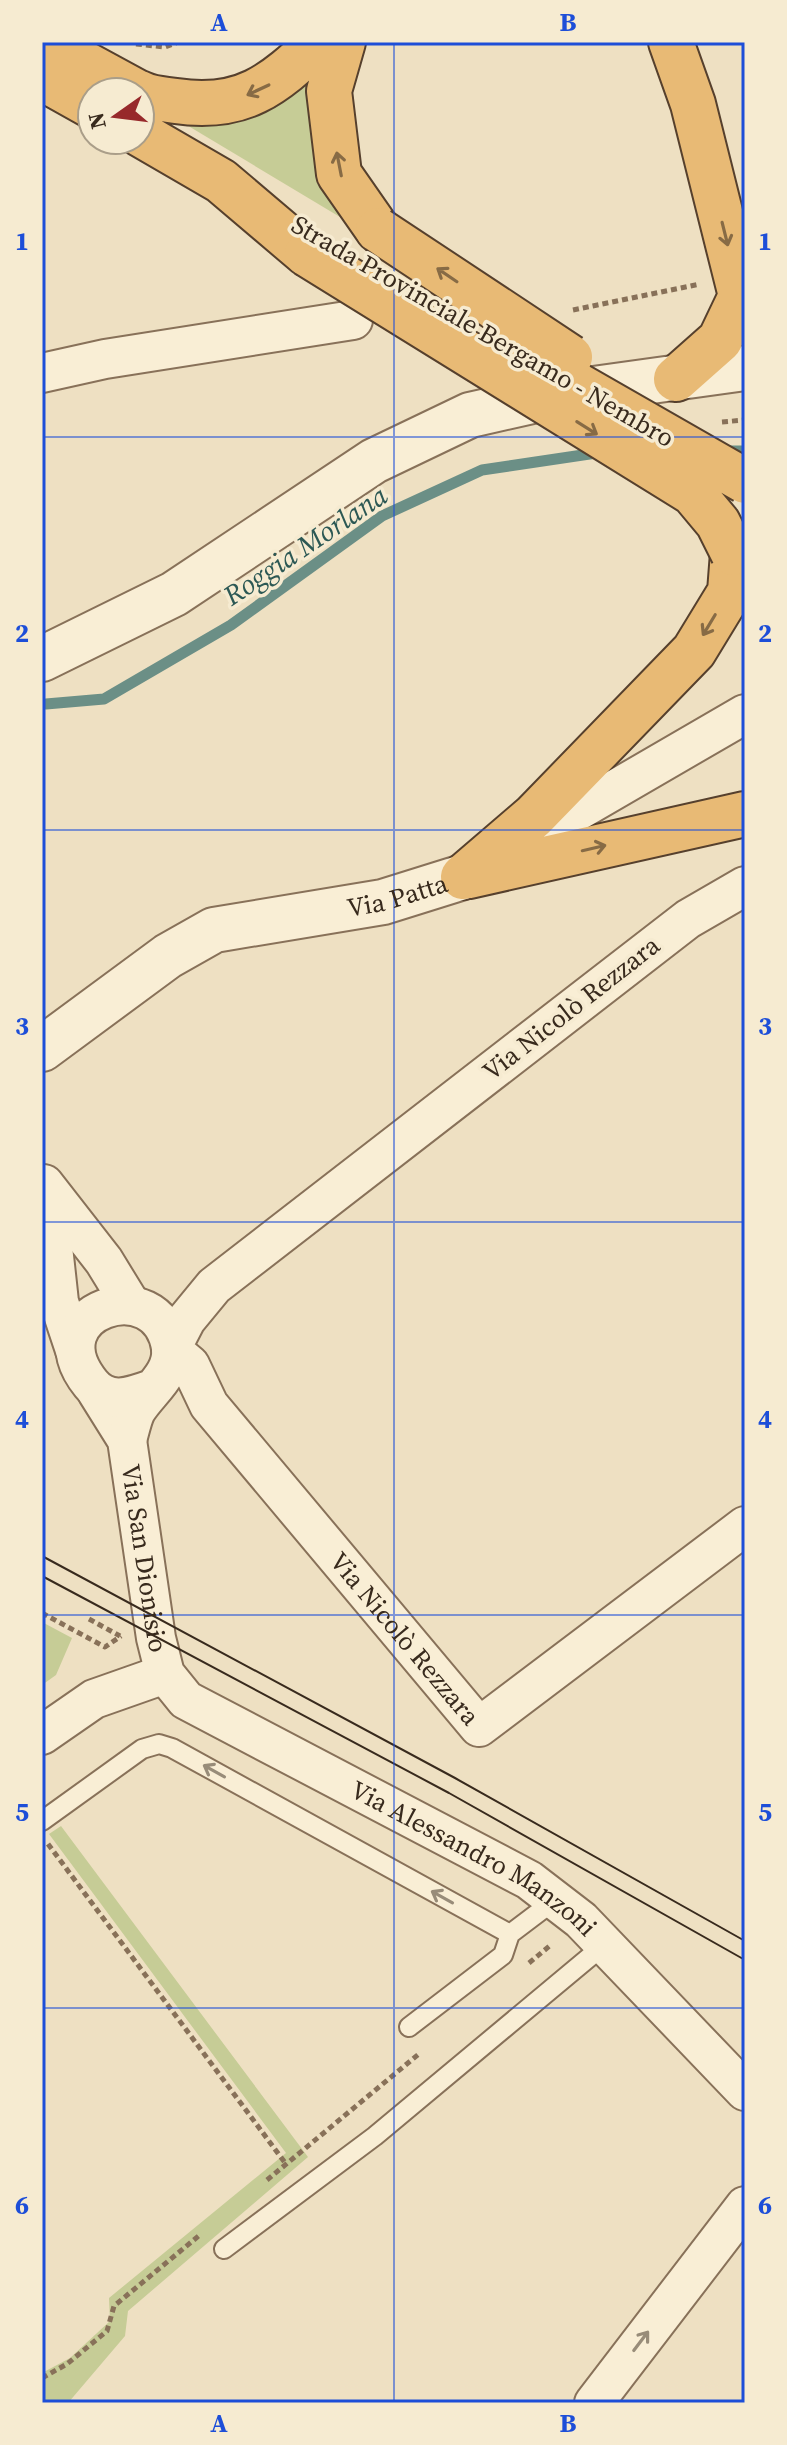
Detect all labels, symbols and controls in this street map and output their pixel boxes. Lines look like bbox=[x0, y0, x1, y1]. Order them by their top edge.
text: A bbox=[210, 4, 228, 40]
text: B bbox=[560, 4, 577, 40]
north arrow bbox=[76, 76, 156, 156]
one-way arrow bbox=[247, 84, 271, 99]
text: N bbox=[80, 109, 113, 132]
one-way arrow bbox=[330, 151, 345, 177]
street label: Strada Provinciale Bergamo - Nembro bbox=[285, 206, 681, 456]
one-way arrow bbox=[719, 221, 734, 247]
text: 1 bbox=[15, 223, 29, 259]
text: 1 bbox=[758, 223, 772, 259]
one-way arrow bbox=[436, 267, 458, 284]
one-way arrow bbox=[576, 419, 598, 436]
water label: Roggia Morlana bbox=[215, 476, 395, 615]
one-way arrow bbox=[701, 613, 717, 636]
text: 2 bbox=[15, 615, 29, 651]
text: 2 bbox=[758, 615, 772, 651]
one-way arrow bbox=[581, 840, 606, 855]
street label: Via Patta bbox=[344, 865, 453, 926]
street label: Via Nicolò Rezzara bbox=[475, 927, 668, 1089]
text: 3 bbox=[15, 1008, 29, 1044]
text: 3 bbox=[758, 1008, 772, 1044]
text: 4 bbox=[15, 1401, 29, 1437]
text: 4 bbox=[758, 1401, 772, 1437]
street label: Via San Dionisio bbox=[113, 1462, 177, 1656]
street label: Via Nicolò Rezzara bbox=[322, 1544, 489, 1734]
one-way arrow bbox=[203, 1763, 227, 1778]
street label: Via Alessandro Manzoni bbox=[344, 1772, 605, 1944]
text: 5 bbox=[15, 1794, 29, 1830]
text: 5 bbox=[758, 1794, 772, 1830]
one-way arrow bbox=[431, 1889, 454, 1905]
text: 6 bbox=[15, 2187, 29, 2223]
text: 6 bbox=[758, 2187, 772, 2223]
one-way arrow bbox=[633, 2331, 650, 2352]
text: A bbox=[210, 2405, 228, 2441]
text: B bbox=[560, 2405, 577, 2441]

